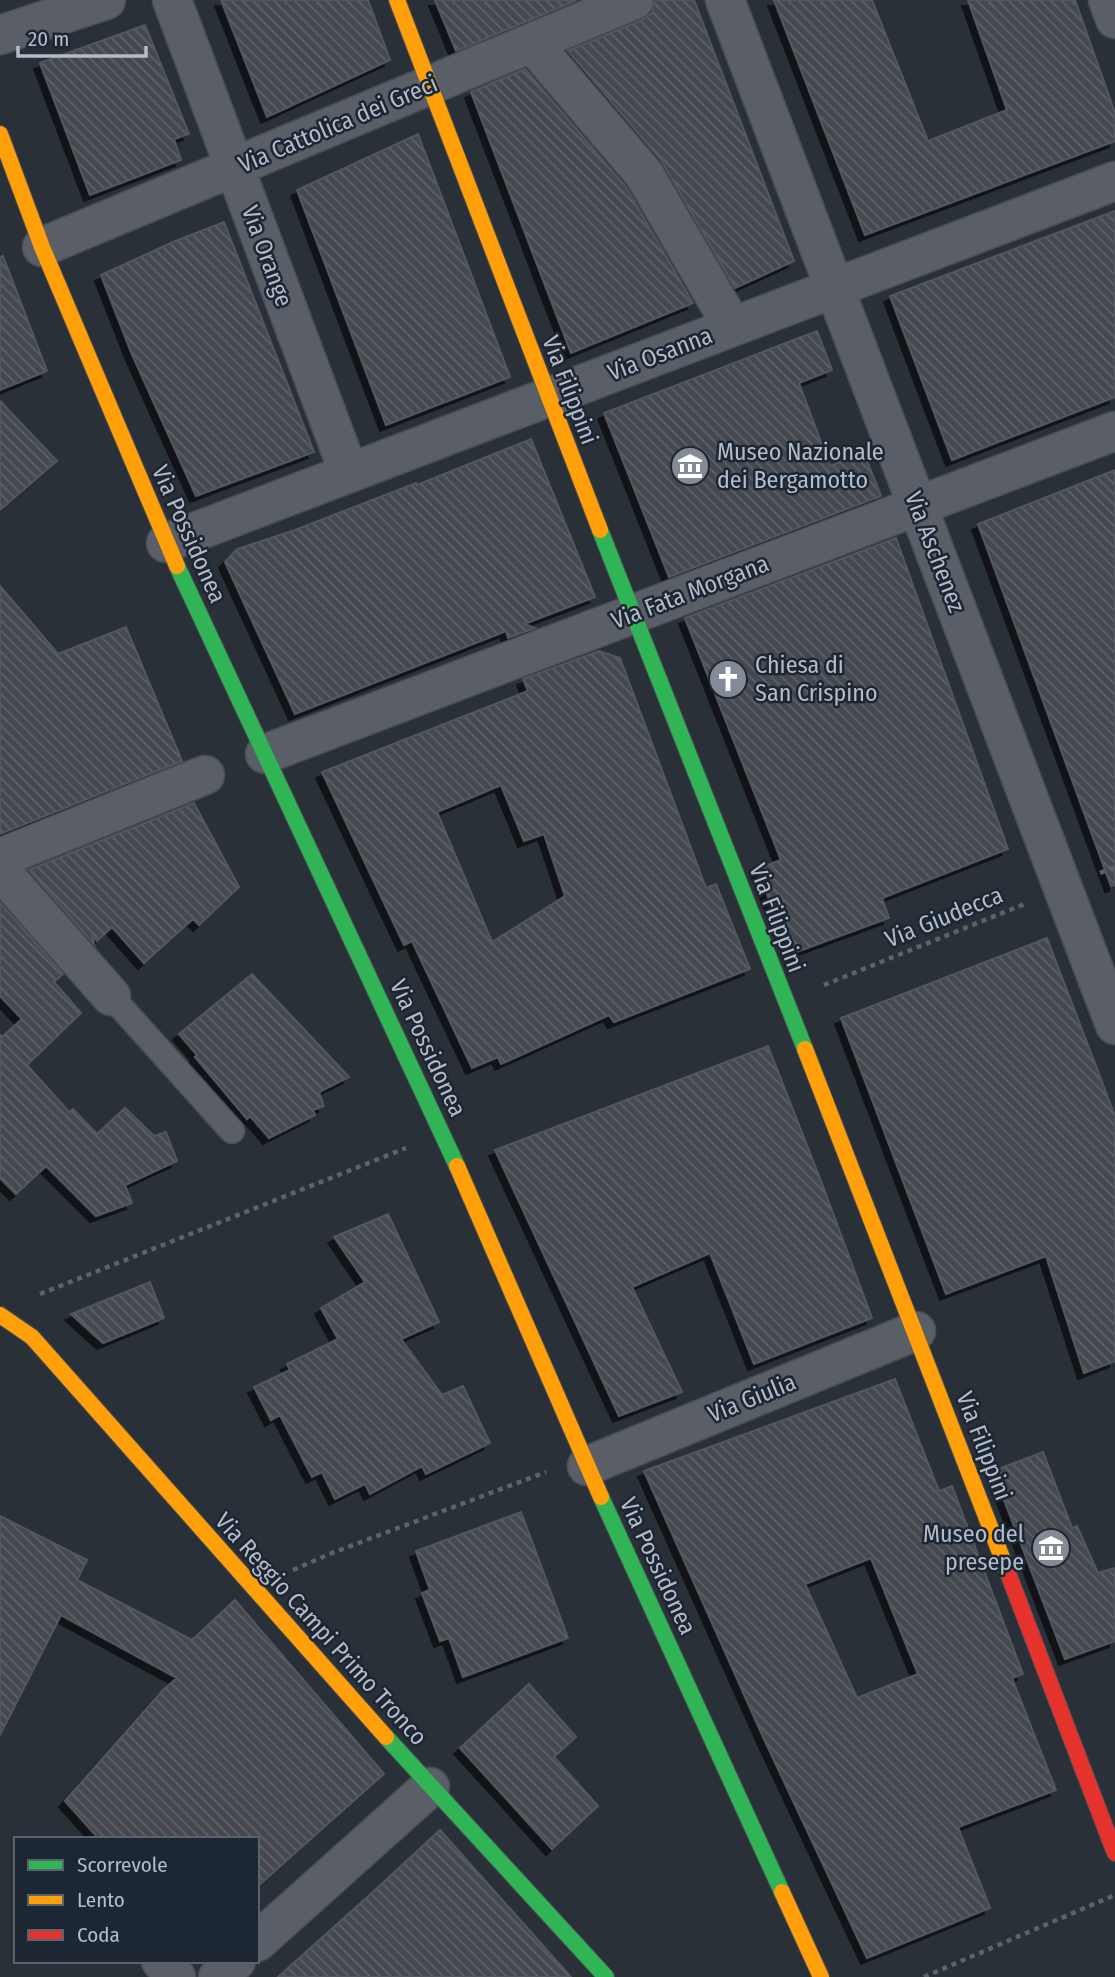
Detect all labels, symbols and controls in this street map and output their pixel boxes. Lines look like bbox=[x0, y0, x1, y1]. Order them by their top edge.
scale bar bbox=[18, 14, 145, 58]
text: 20 m bbox=[28, 26, 69, 52]
street label: Via Cattolica dei Greci bbox=[234, 69, 442, 179]
street label: Via Orange bbox=[236, 202, 298, 310]
street label: Via Osanna bbox=[604, 321, 716, 387]
street label: Via Filippini bbox=[536, 332, 604, 448]
place label: Museo Nazionale dei Bergamotto bbox=[717, 438, 884, 494]
museum icon: Museo Nazionale dei Bergamotto bbox=[669, 445, 711, 487]
street label: Via Possidonea bbox=[146, 461, 232, 607]
street label: Via Aschenez bbox=[899, 488, 971, 616]
street label: Via Fata Morgana bbox=[607, 549, 773, 635]
place label: Chiesa di San Crispino bbox=[755, 651, 878, 707]
church icon: Chiesa di San Crispino bbox=[707, 658, 749, 700]
street label: Via Filippini bbox=[743, 860, 811, 976]
street label: Via Giudecca bbox=[881, 881, 1007, 953]
street label: Via Possidonea bbox=[384, 975, 472, 1121]
street label: Via Giulia bbox=[704, 1368, 800, 1428]
street label: Via Filippini bbox=[950, 1388, 1018, 1504]
street label: Via Possidonea bbox=[614, 1493, 702, 1639]
street label: Via Reggio Campi Primo Tronco bbox=[209, 1507, 433, 1751]
place label: Museo del presepe bbox=[923, 1520, 1024, 1576]
museum icon: Museo del presepe bbox=[1030, 1527, 1072, 1569]
legend bbox=[14, 1837, 259, 1963]
text: Scorrevole bbox=[77, 1852, 168, 1878]
text: Lento bbox=[77, 1887, 125, 1913]
text: Coda bbox=[77, 1922, 120, 1948]

